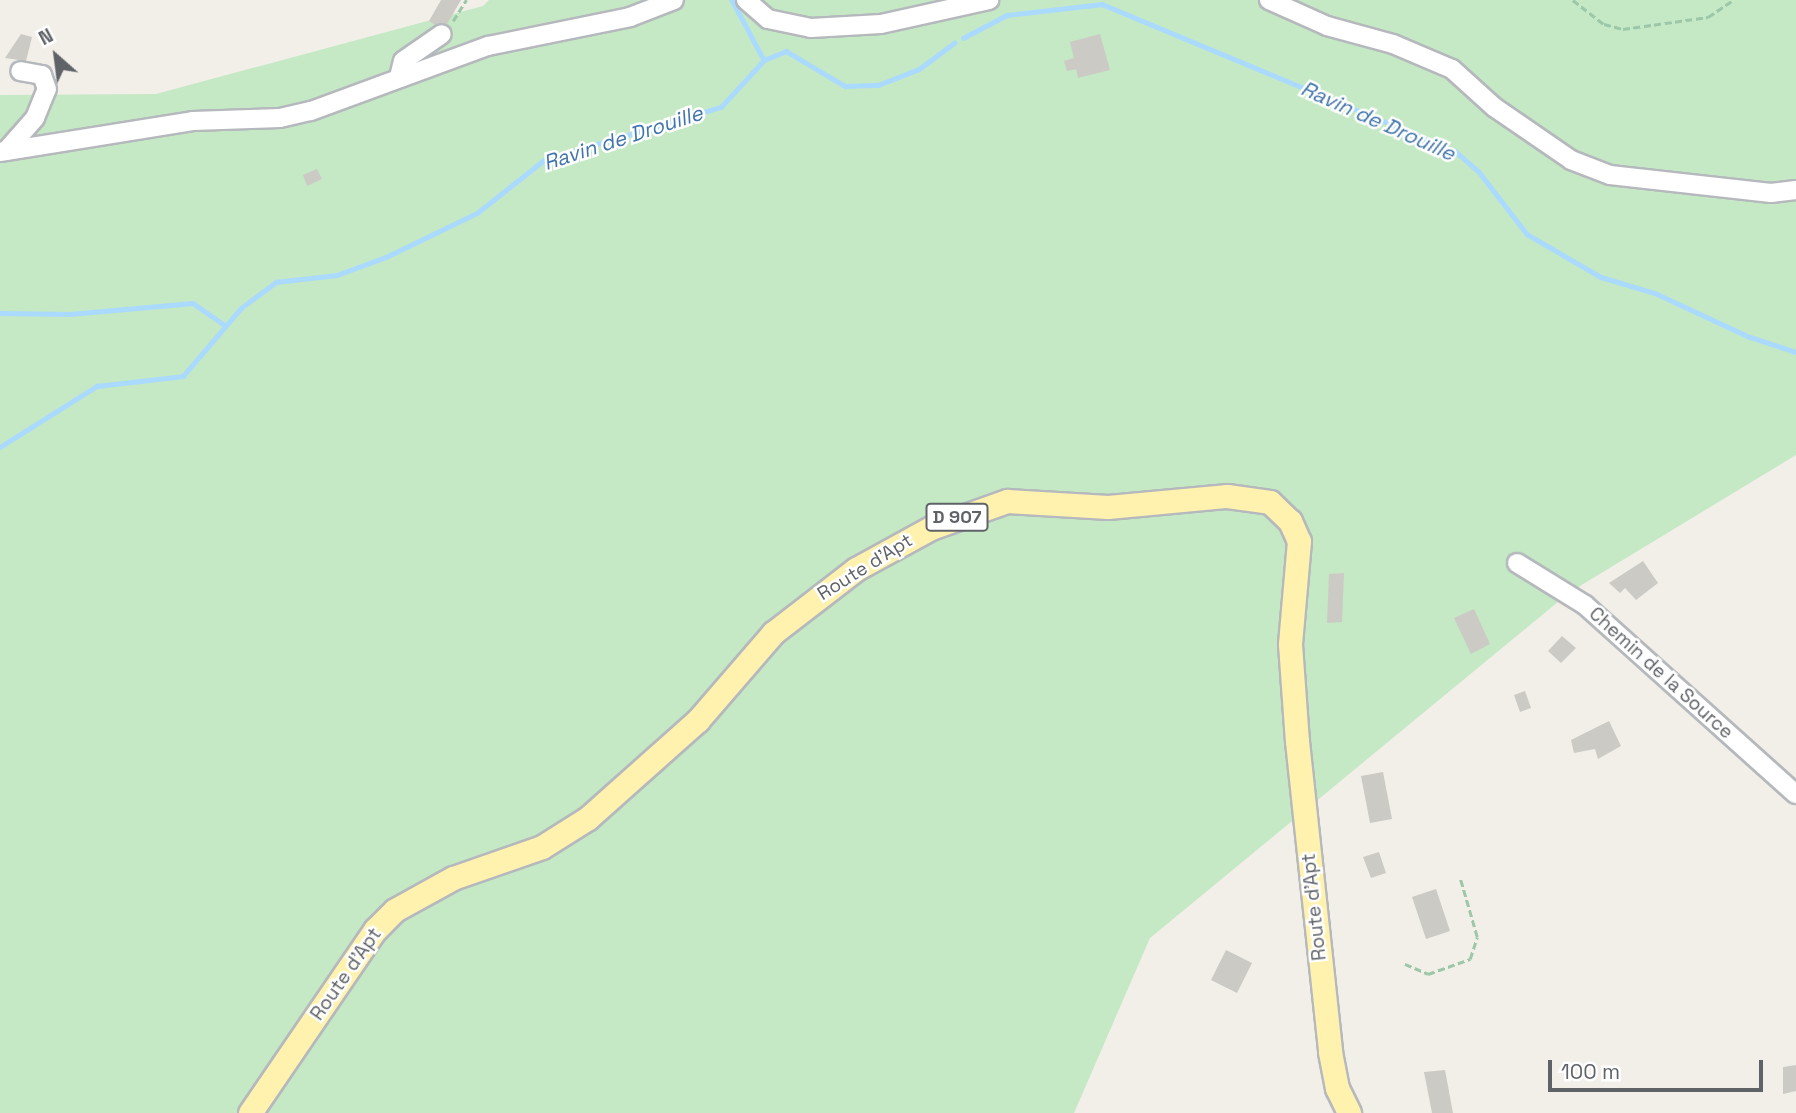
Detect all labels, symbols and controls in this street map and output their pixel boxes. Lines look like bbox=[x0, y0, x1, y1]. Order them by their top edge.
north arrow bbox=[21, 21, 91, 91]
text: N bbox=[34, 23, 57, 51]
water label: Ravin de Drouille bbox=[1297, 76, 1459, 166]
water label: Ravin de Drouille bbox=[540, 100, 706, 176]
road number: D 907 bbox=[926, 503, 988, 532]
street label: Route d'Apt bbox=[813, 529, 917, 605]
street label: Chemin de la Source bbox=[1584, 602, 1738, 744]
street label: Route d'Apt bbox=[1297, 852, 1331, 962]
street label: Route d'Apt bbox=[306, 923, 386, 1025]
scale bar bbox=[1551, 1046, 1766, 1090]
text: 100 m bbox=[1561, 1058, 1620, 1085]

